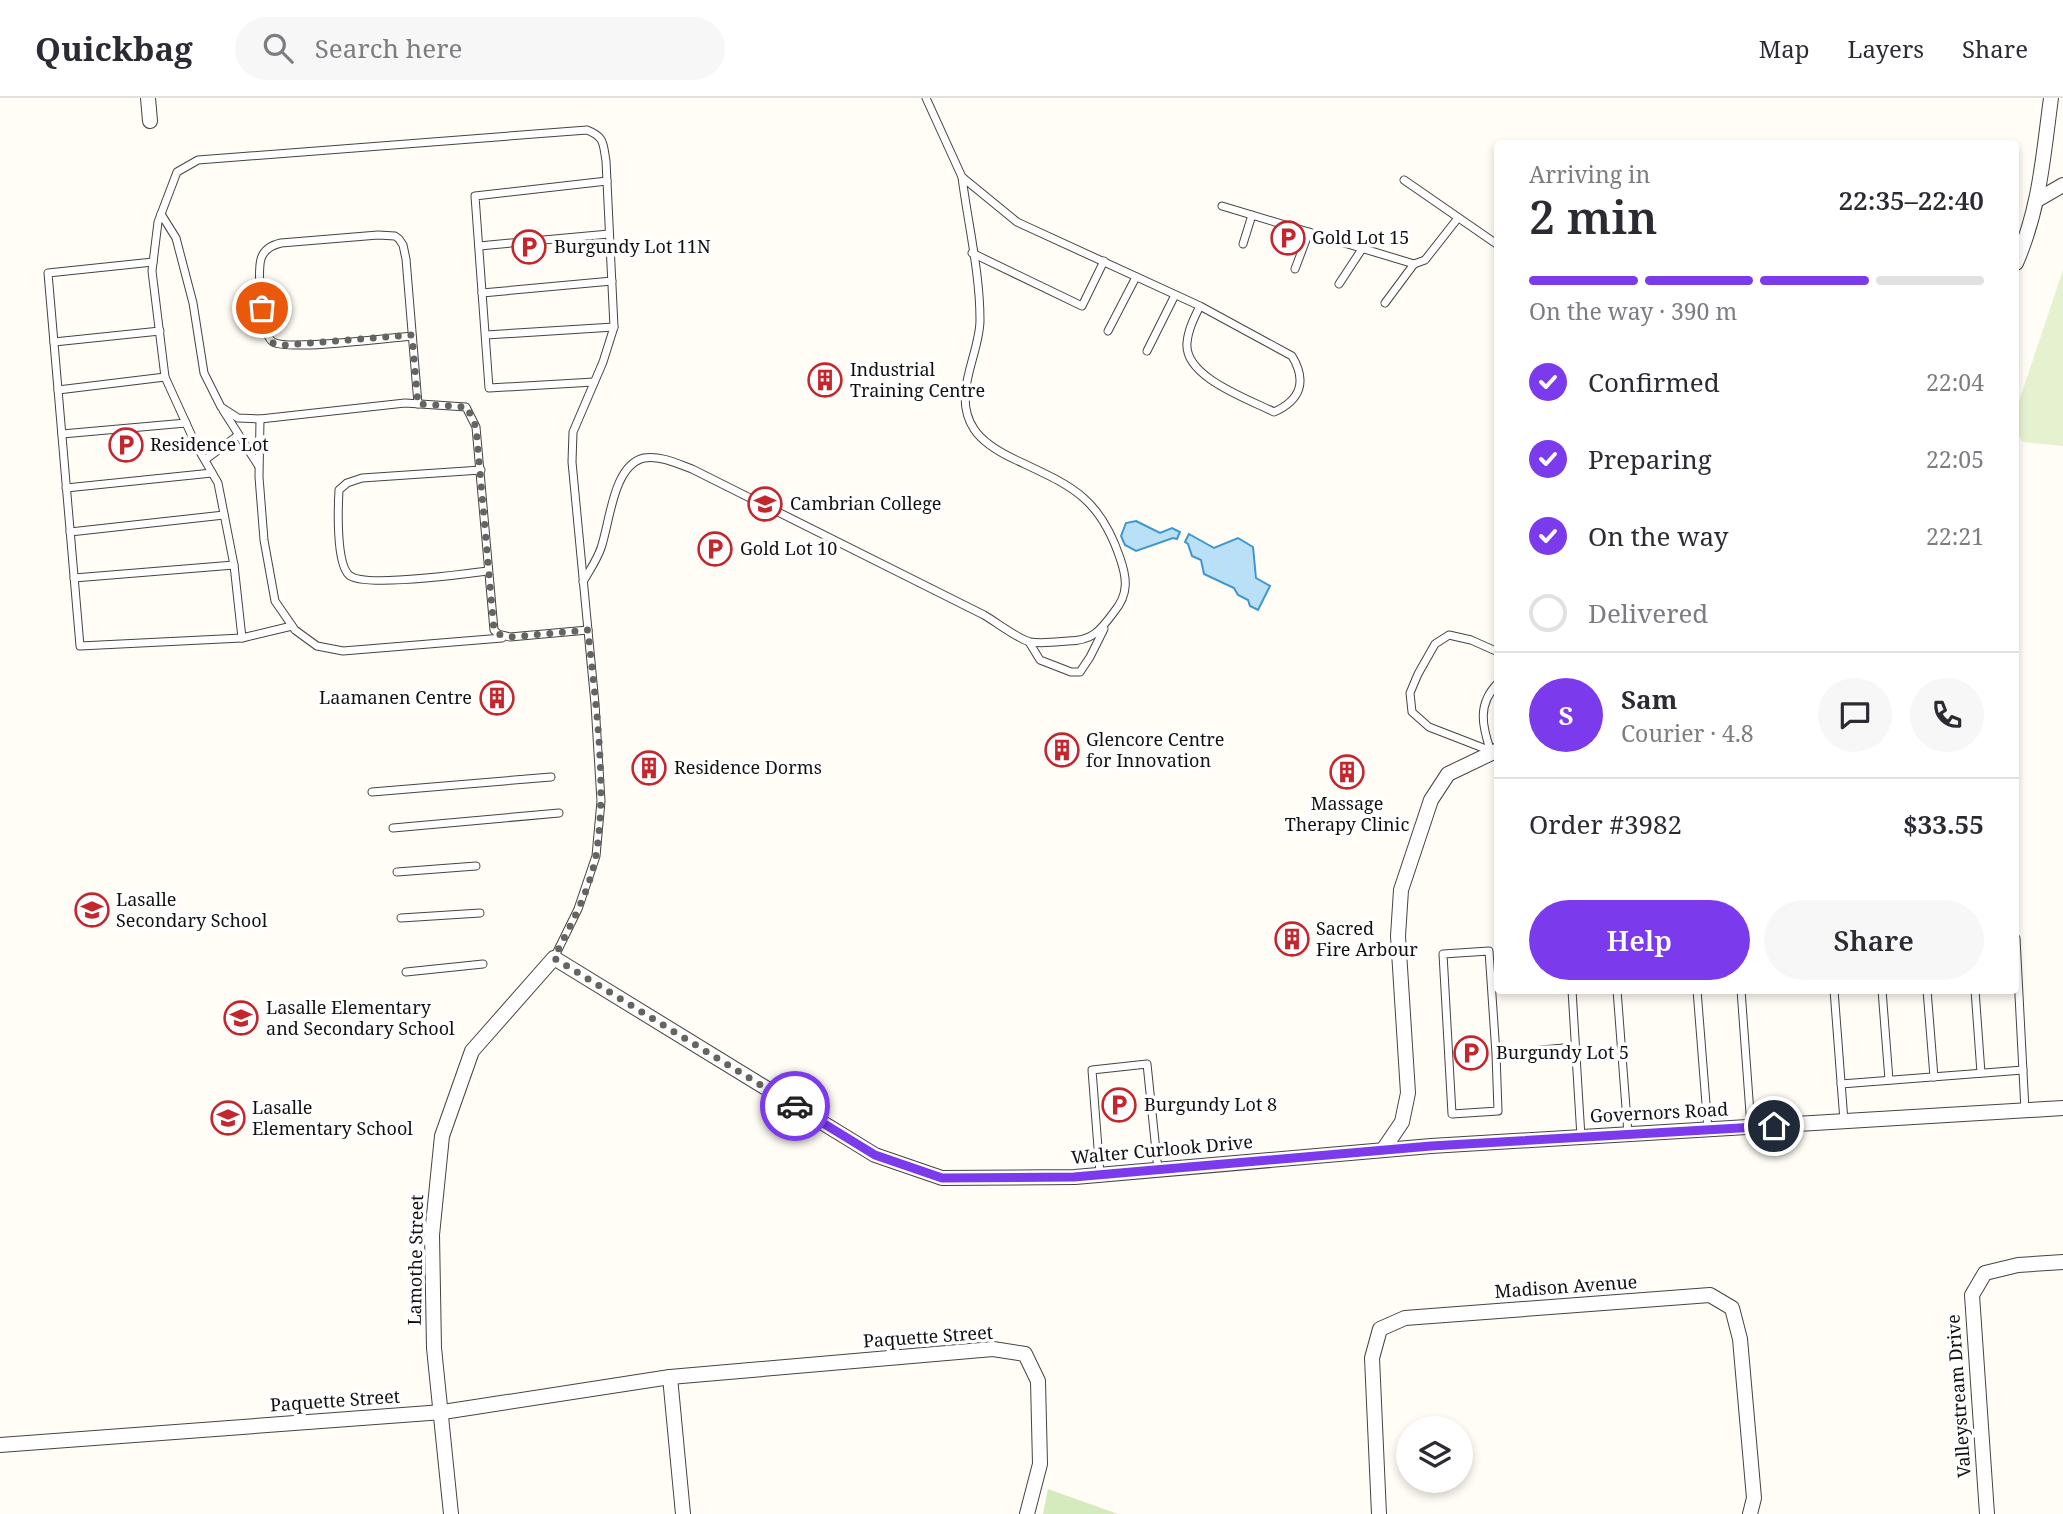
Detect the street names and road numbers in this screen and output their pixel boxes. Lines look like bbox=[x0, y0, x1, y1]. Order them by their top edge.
street label: Governors Road bbox=[1589, 1096, 1729, 1128]
street label: Walter Curlook Drive bbox=[1070, 1129, 1254, 1169]
street label: Lamothe Street bbox=[402, 1194, 428, 1326]
street label: Madison Avenue bbox=[1494, 1269, 1638, 1303]
street label: Valleystream Drive bbox=[1940, 1313, 1976, 1479]
street label: Paquette Street bbox=[862, 1319, 994, 1353]
street label: Paquette Street bbox=[269, 1383, 401, 1417]

